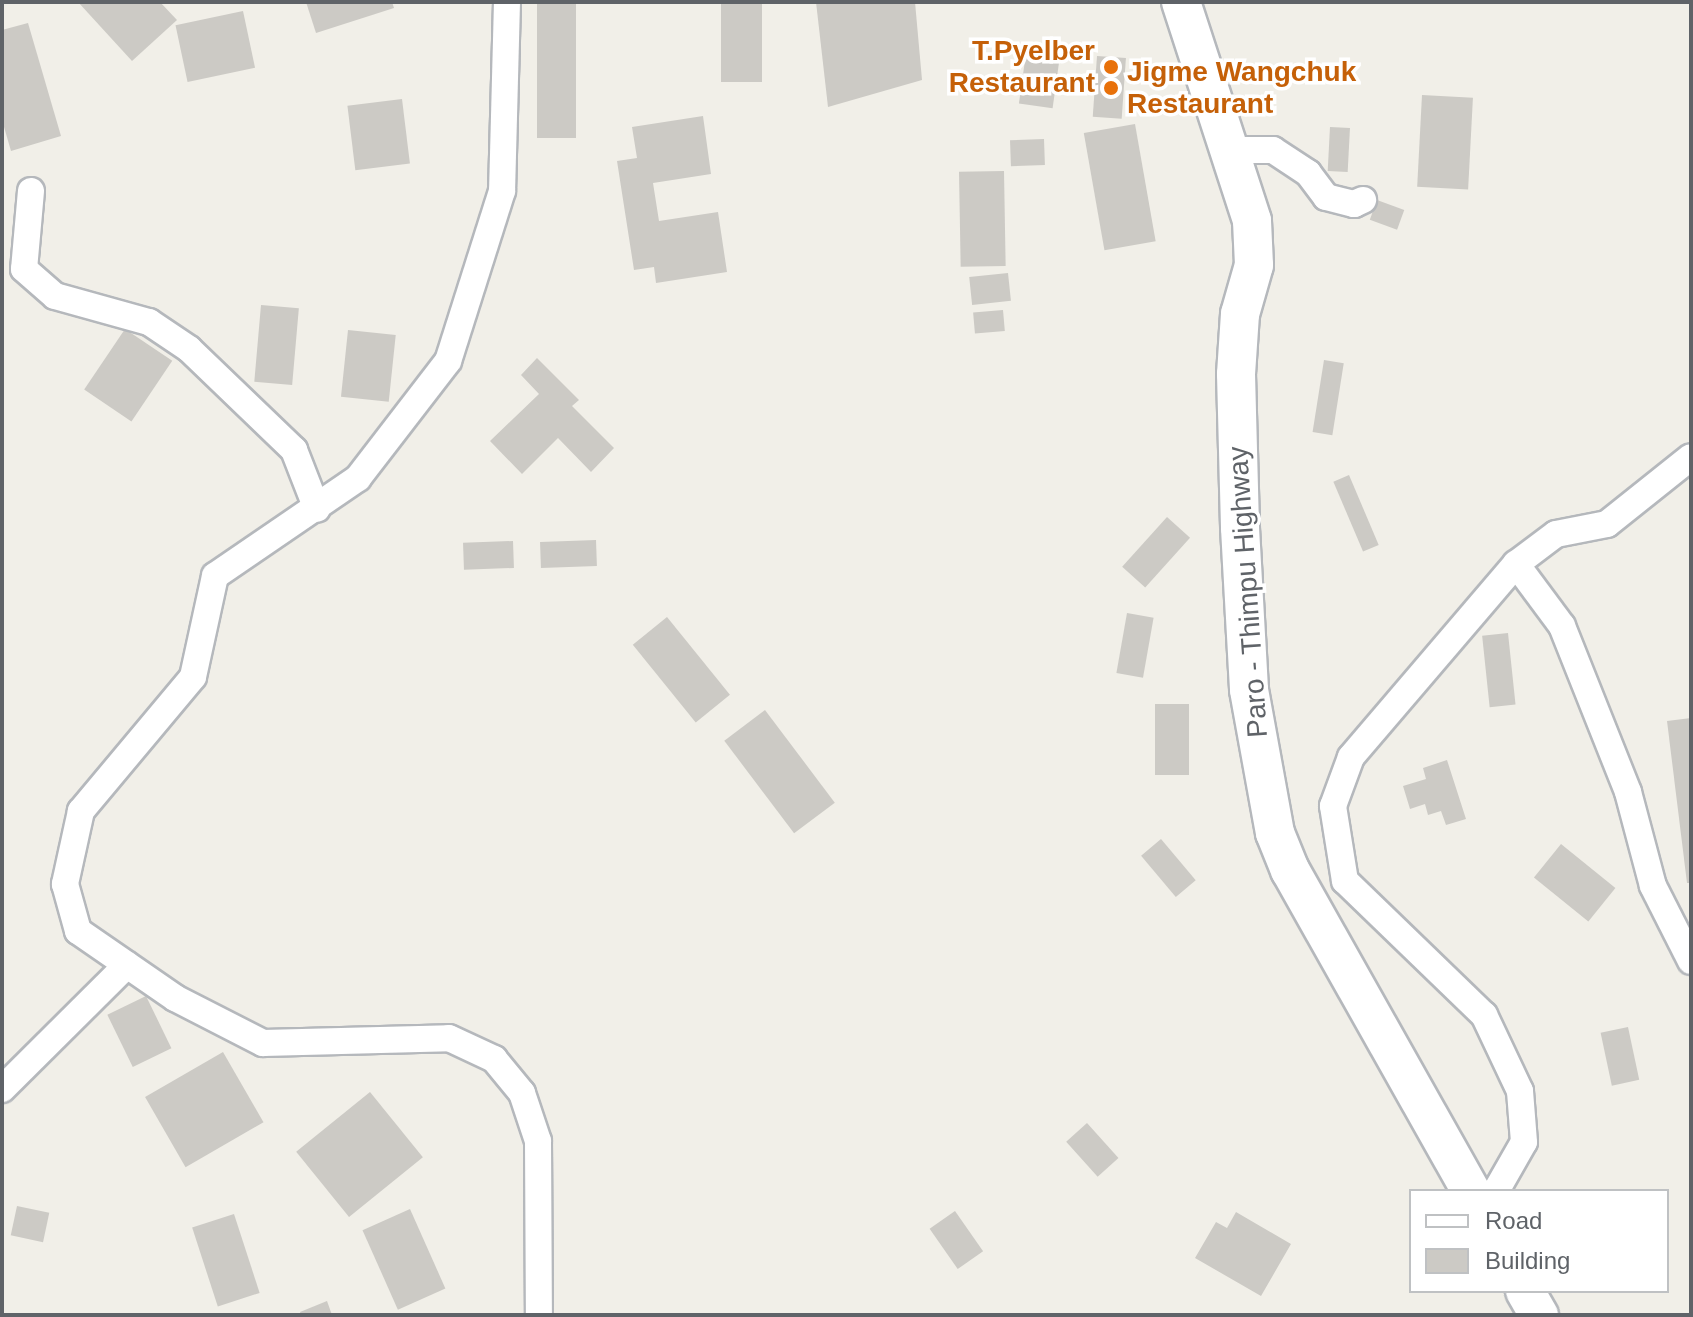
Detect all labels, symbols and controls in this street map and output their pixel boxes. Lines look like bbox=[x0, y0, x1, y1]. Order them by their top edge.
place label: T.Pyelber Restaurant bbox=[949, 34, 1095, 100]
place label: Jigme Wangchuk Restaurant bbox=[1127, 55, 1356, 121]
marker: T.Pyelber Restaurant bbox=[1102, 58, 1120, 76]
marker: Jigme Wangchuk Restaurant bbox=[1102, 79, 1120, 97]
street label: Paro - Thimpu Highway bbox=[1221, 445, 1275, 739]
legend bbox=[1409, 1189, 1669, 1293]
text: Road bbox=[1485, 1207, 1542, 1234]
text: Building bbox=[1485, 1247, 1570, 1274]

